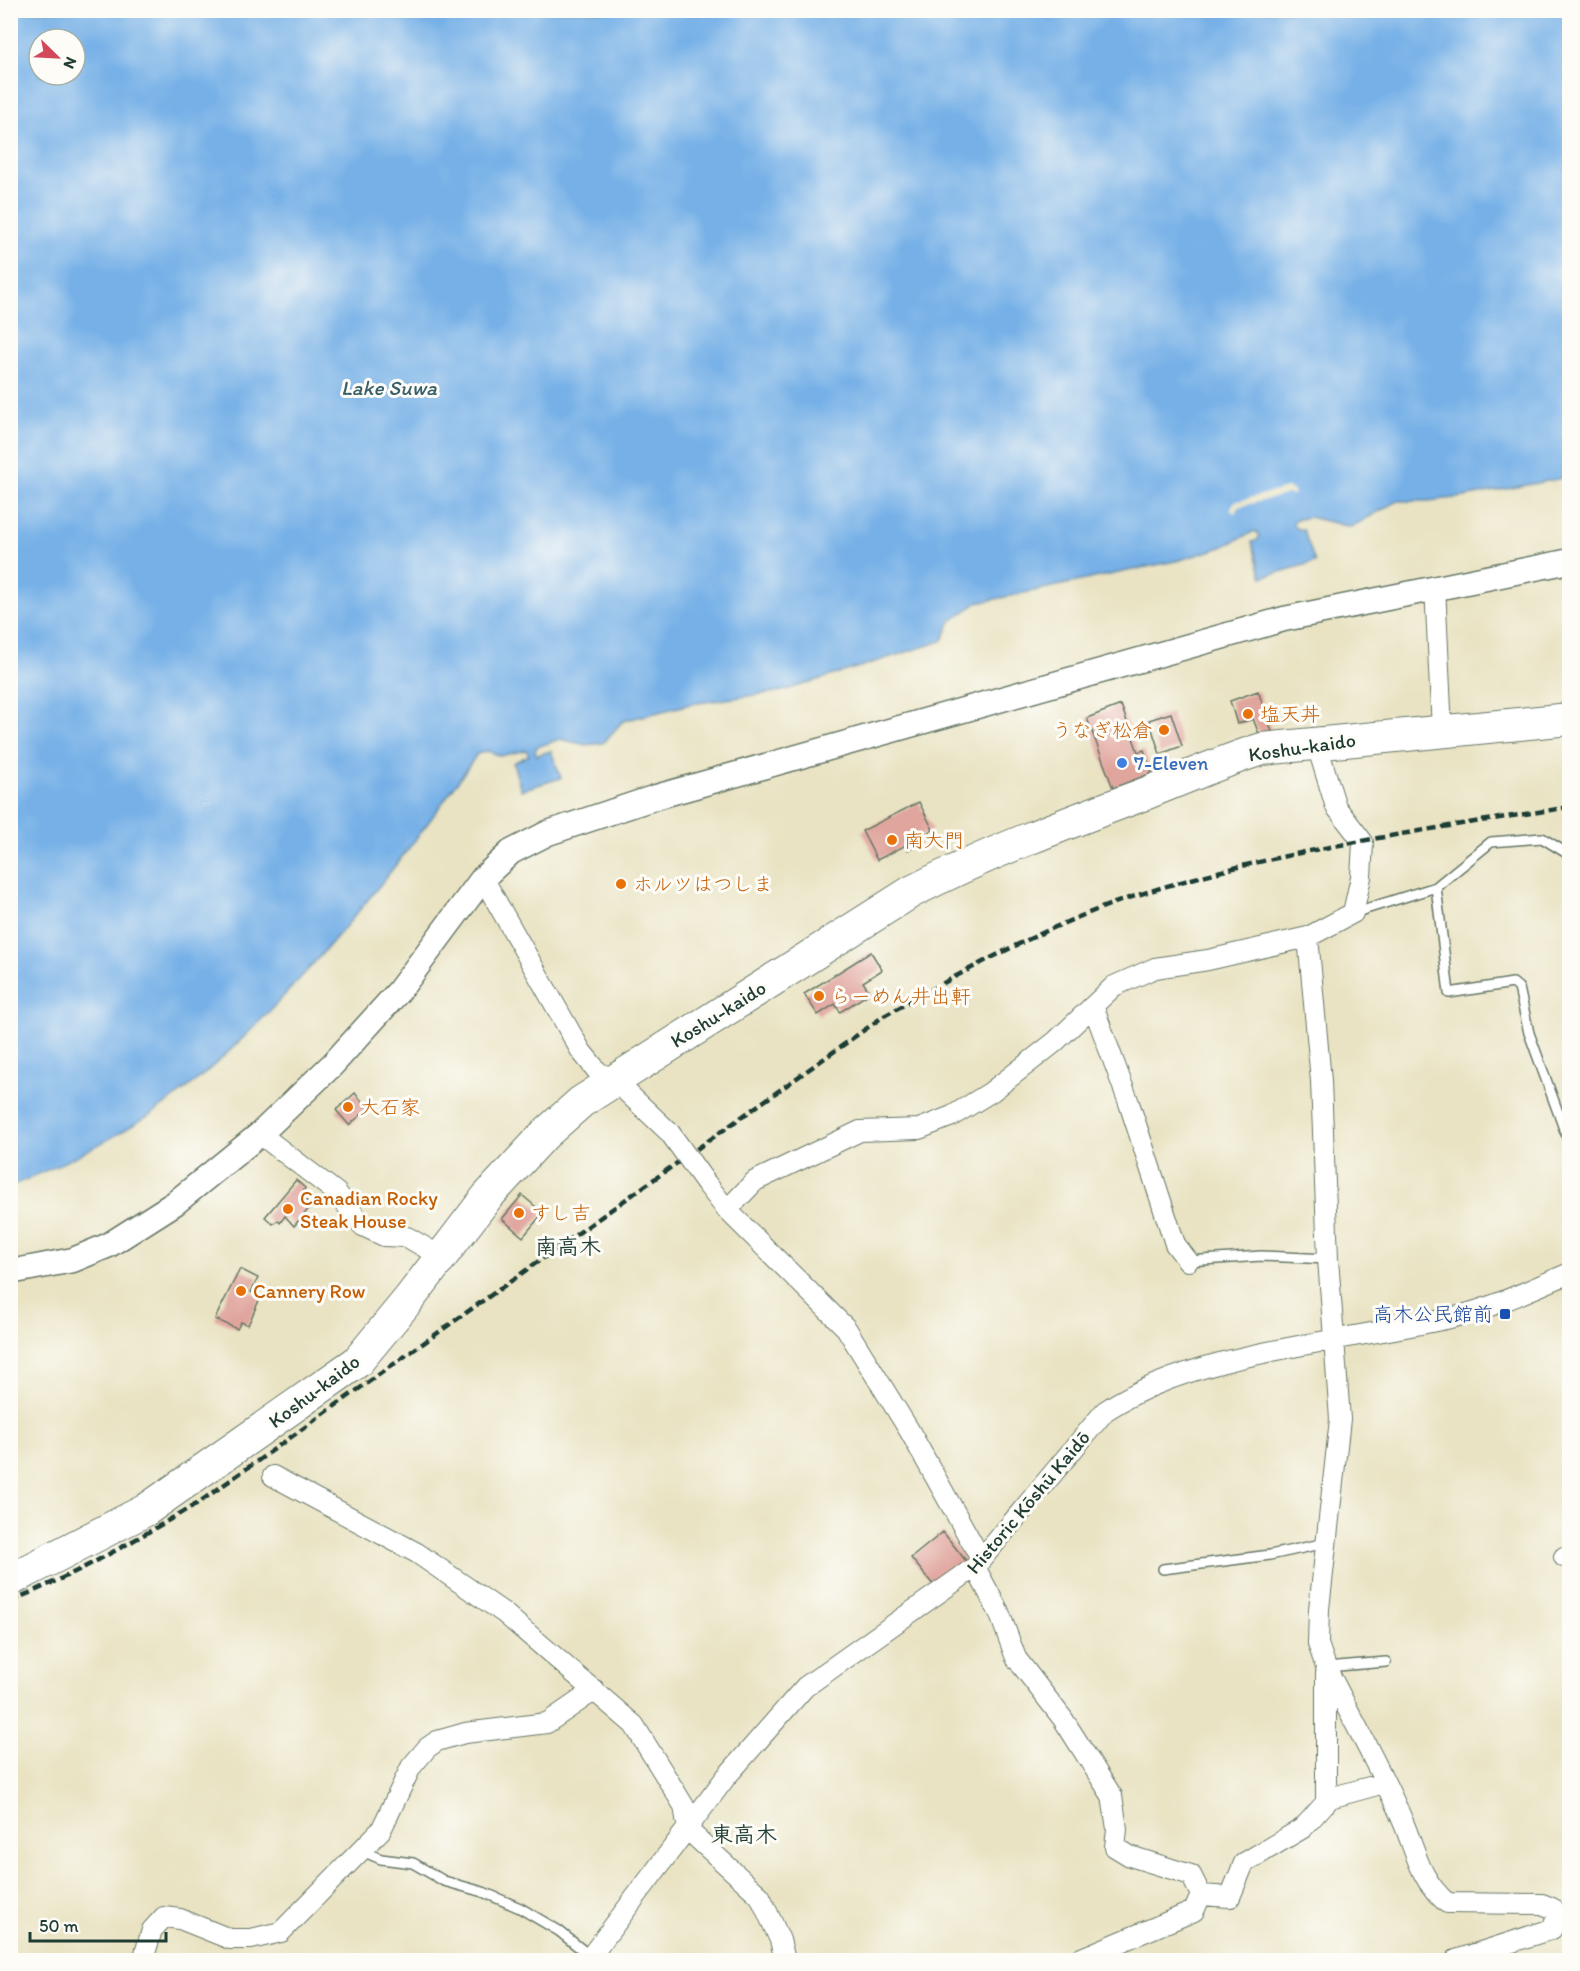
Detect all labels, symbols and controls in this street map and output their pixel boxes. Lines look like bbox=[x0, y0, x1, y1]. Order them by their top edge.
north arrow bbox=[27, 27, 87, 87]
text: N bbox=[59, 54, 81, 72]
water label: Lake Suwa bbox=[341, 375, 437, 400]
place label: 塩天丼 bbox=[1260, 702, 1320, 726]
marker: 塩天丼 bbox=[1241, 707, 1255, 721]
place label: うなぎ松倉 bbox=[1052, 718, 1152, 742]
marker: うなぎ松倉 bbox=[1157, 723, 1171, 737]
street label: Koshu-kaido bbox=[1247, 728, 1357, 766]
place label: 7-Eleven bbox=[1134, 751, 1208, 775]
marker: 7-Eleven bbox=[1115, 756, 1129, 770]
place label: 南大門 bbox=[904, 828, 964, 852]
marker: 南大門 bbox=[885, 833, 899, 847]
place label: ホルツはつしま bbox=[633, 872, 773, 896]
marker: ホルツはつしま bbox=[614, 877, 628, 891]
street label: Koshu-kaido bbox=[666, 975, 770, 1053]
place label: らーめん井出軒 bbox=[831, 984, 971, 1008]
marker: らーめん井出軒 bbox=[812, 989, 826, 1003]
place label: 大石家 bbox=[360, 1095, 420, 1119]
marker: 大石家 bbox=[341, 1100, 355, 1114]
place label: Canadian Rocky Steak House bbox=[300, 1186, 438, 1233]
place label: すし吉 bbox=[531, 1201, 591, 1225]
marker: Canadian Rocky Steak House bbox=[281, 1202, 295, 1216]
marker: すし吉 bbox=[512, 1206, 526, 1220]
district label: 南高木 bbox=[535, 1233, 601, 1260]
place label: Cannery Row bbox=[253, 1279, 365, 1303]
marker: Cannery Row bbox=[234, 1284, 248, 1298]
place label: 高木公民館前 bbox=[1373, 1302, 1493, 1326]
marker: 高木公民館前 bbox=[1498, 1307, 1512, 1321]
street label: Koshu-kaido bbox=[264, 1349, 364, 1433]
street label: Historic Kōshū Kaidō bbox=[961, 1425, 1095, 1579]
district label: 東高木 bbox=[711, 1821, 777, 1848]
scale bar bbox=[30, 1905, 166, 1943]
text: 50 m bbox=[39, 1915, 79, 1937]

